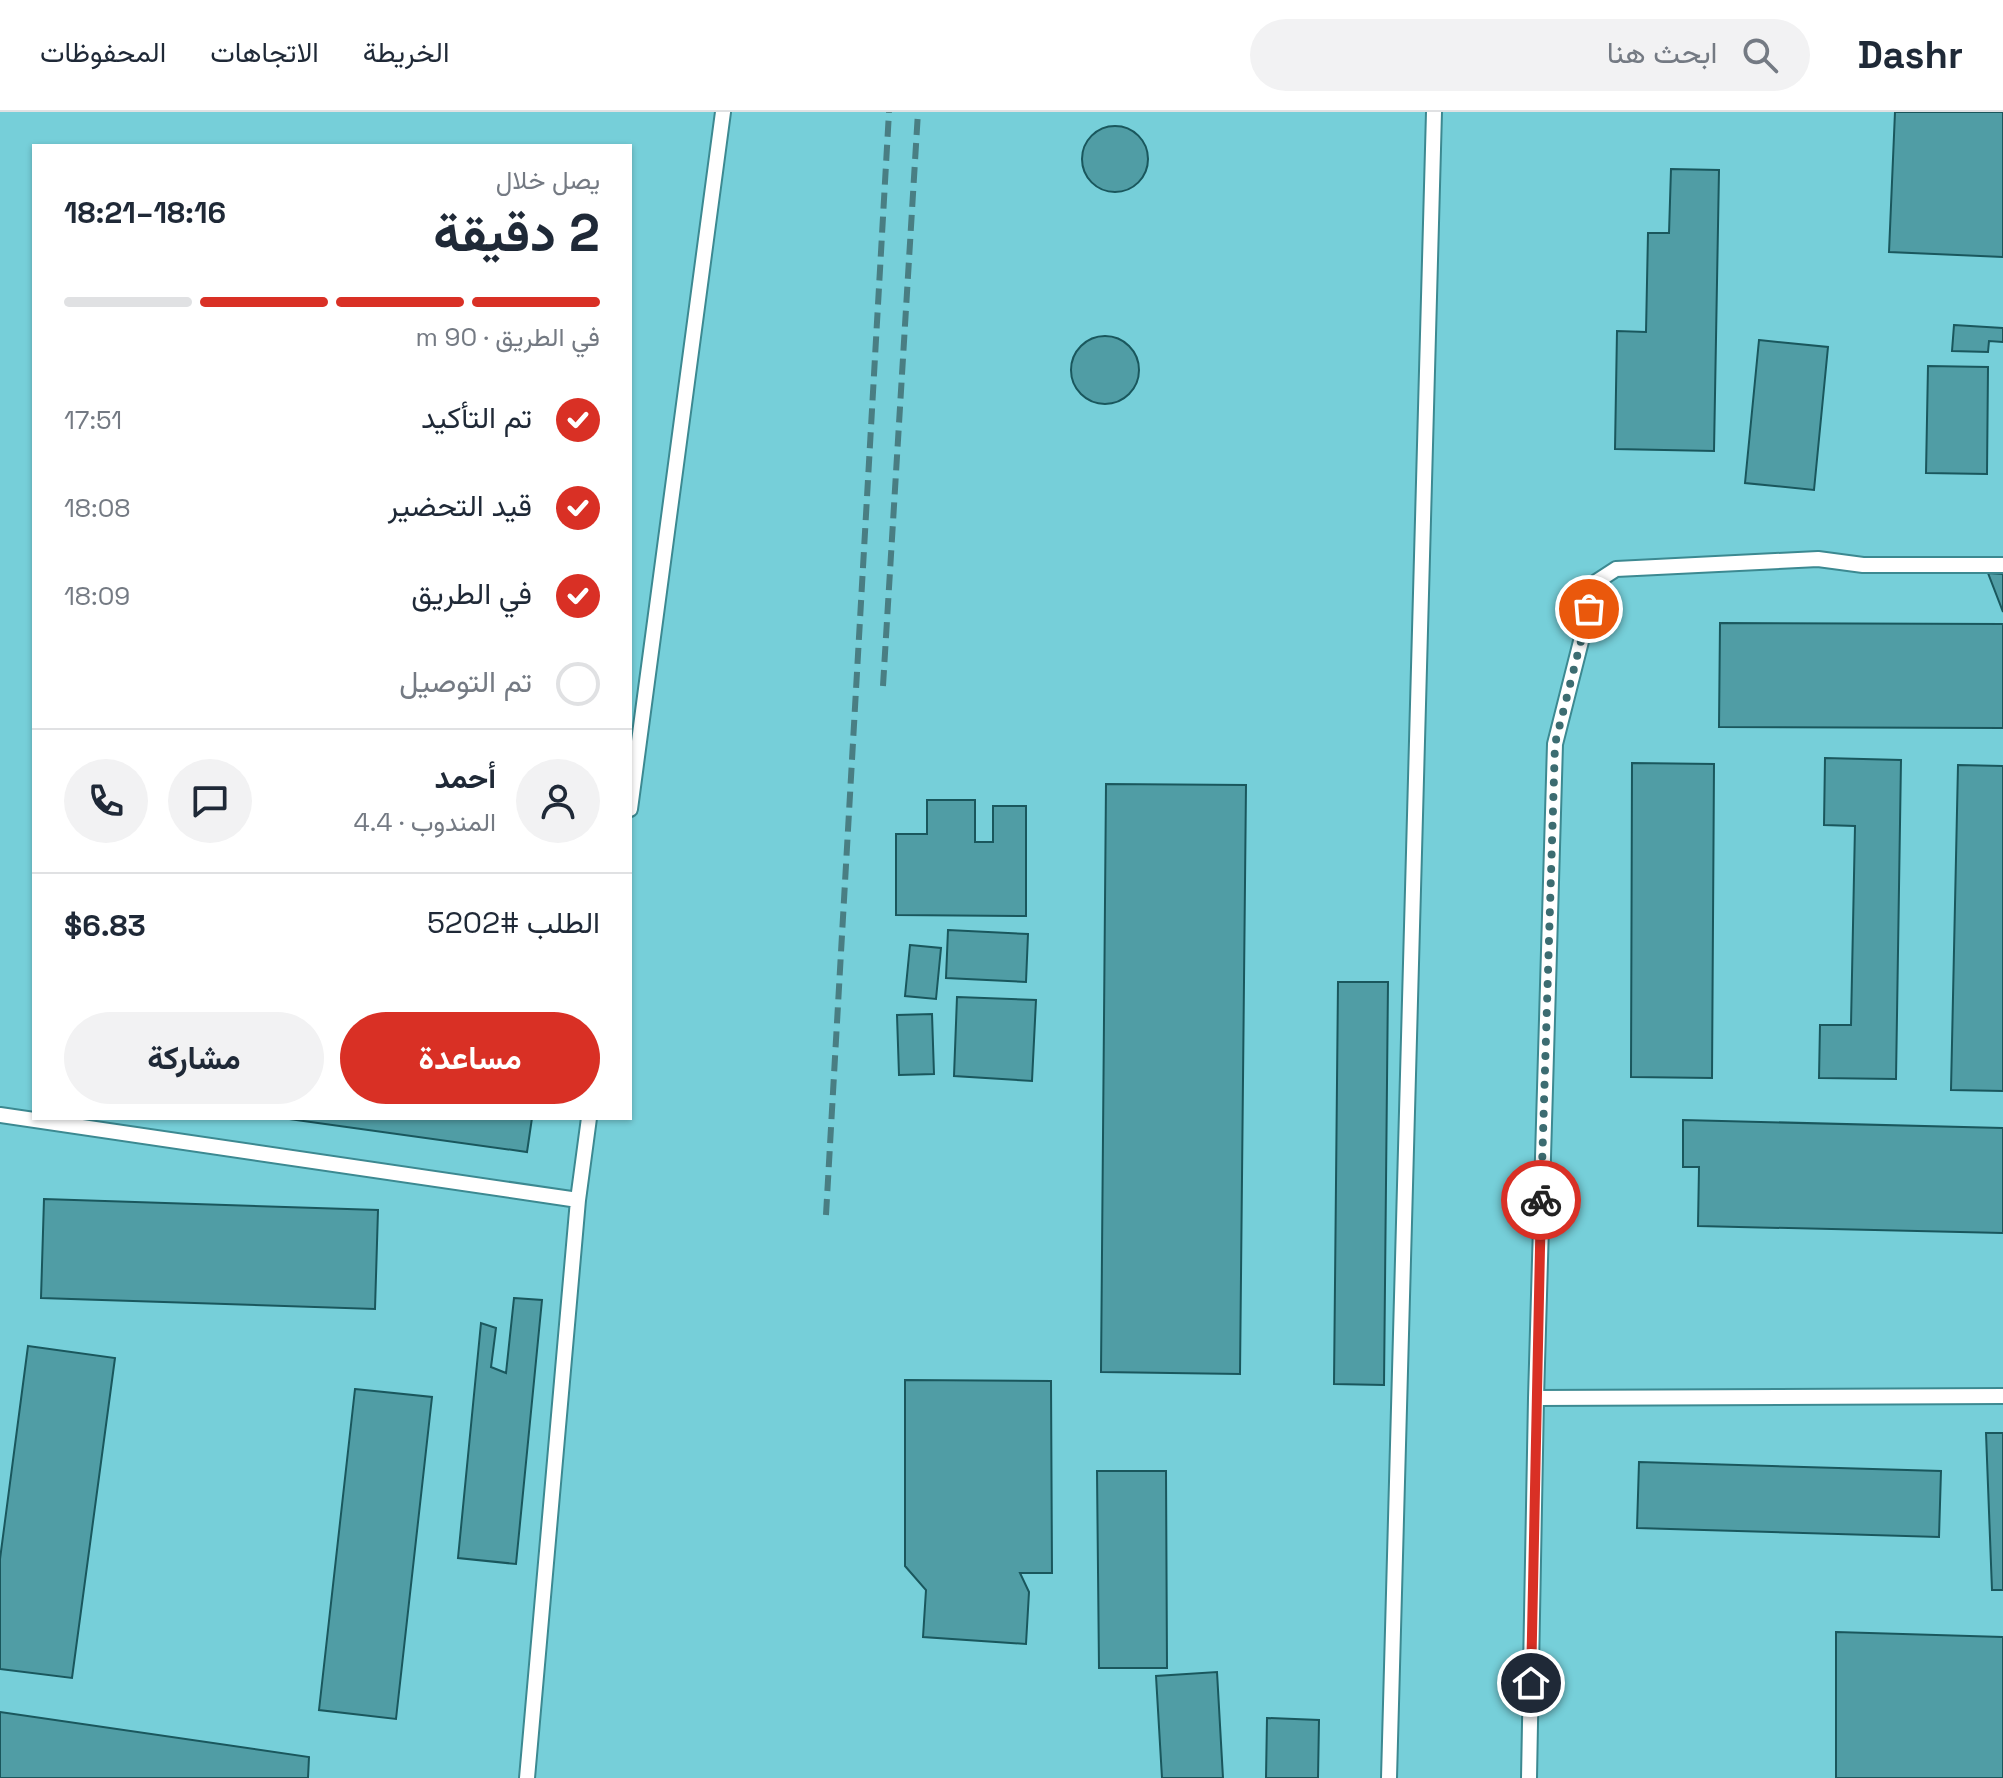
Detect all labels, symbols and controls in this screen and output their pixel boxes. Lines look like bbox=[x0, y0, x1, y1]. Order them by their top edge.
search box bbox=[1250, 19, 1810, 91]
text: Dashr bbox=[1858, 31, 1963, 79]
text: ابحث هنا bbox=[1607, 33, 1718, 72]
icon: search bbox=[1738, 33, 1782, 77]
text: المحفوظات bbox=[40, 34, 166, 70]
text: الاتجاهات bbox=[210, 34, 319, 70]
text: الخريطة bbox=[363, 34, 449, 70]
text: يصل خلال bbox=[496, 163, 600, 197]
text: 18:16–18:21 bbox=[64, 193, 226, 232]
text: 2 دقيقة bbox=[433, 200, 600, 266]
text: في الطريق · 90 m bbox=[415, 320, 600, 354]
text: تم التأكيد bbox=[421, 398, 532, 437]
icon: check bbox=[556, 398, 600, 442]
text: 17:51 bbox=[64, 403, 122, 437]
text: قيد التحضير bbox=[388, 486, 532, 525]
icon: check bbox=[556, 486, 600, 530]
text: 18:08 bbox=[64, 491, 131, 525]
text: في الطريق bbox=[411, 574, 532, 613]
icon: check bbox=[556, 574, 600, 618]
pin bbox=[1555, 575, 1623, 643]
text: 18:09 bbox=[64, 579, 130, 613]
icon: bag bbox=[1567, 587, 1611, 631]
text: تم التوصيل bbox=[399, 662, 532, 701]
text: أحمد bbox=[434, 758, 496, 797]
button: phone bbox=[64, 759, 148, 843]
button: chat bbox=[168, 759, 252, 843]
button: person bbox=[516, 759, 600, 843]
text: المندوب · 4.4 bbox=[353, 805, 496, 839]
text: الطلب #5202 bbox=[427, 903, 600, 942]
text: $6.83 bbox=[64, 906, 146, 945]
button: مشاركة bbox=[64, 1012, 324, 1104]
button: مساعدة bbox=[340, 1012, 600, 1104]
courier bbox=[1501, 1160, 1581, 1240]
icon: bike bbox=[1519, 1178, 1563, 1222]
pin bbox=[1497, 1649, 1565, 1717]
icon: home bbox=[1509, 1661, 1553, 1705]

